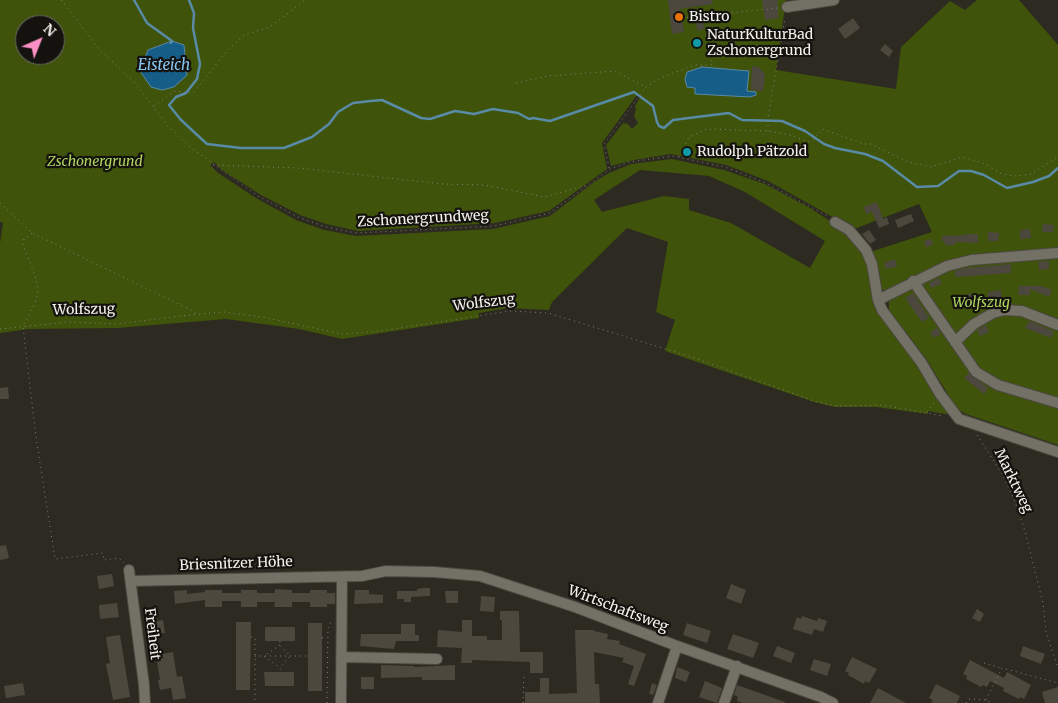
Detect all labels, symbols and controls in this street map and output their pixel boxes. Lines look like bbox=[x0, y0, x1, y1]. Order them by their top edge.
place label: Bistro bbox=[689, 9, 729, 25]
marker: Bistro bbox=[673, 11, 685, 23]
north arrow bbox=[15, 15, 65, 65]
text: N bbox=[39, 20, 60, 40]
place label: NaturKulturBad Zschonergrund bbox=[707, 27, 813, 59]
marker: NaturKulturBad Zschonergrund bbox=[691, 37, 703, 49]
water label: Eisteich bbox=[138, 57, 190, 75]
place label: Rudolph Pätzold bbox=[697, 144, 807, 160]
marker: Rudolph Pätzold bbox=[681, 146, 693, 158]
park label: Zschonergrund bbox=[47, 154, 143, 170]
street label: Zschonergrundweg bbox=[357, 207, 489, 231]
street label: Wolfszug bbox=[452, 291, 516, 315]
park label: Wolfszug bbox=[952, 295, 1010, 311]
street label: Wolfszug bbox=[53, 301, 115, 319]
street label: Marktweg bbox=[990, 446, 1036, 516]
street label: Briesnitzer Höhe bbox=[179, 554, 293, 574]
street label: Wirtschaftsweg bbox=[565, 582, 671, 636]
street label: Freiheit bbox=[140, 607, 164, 661]

